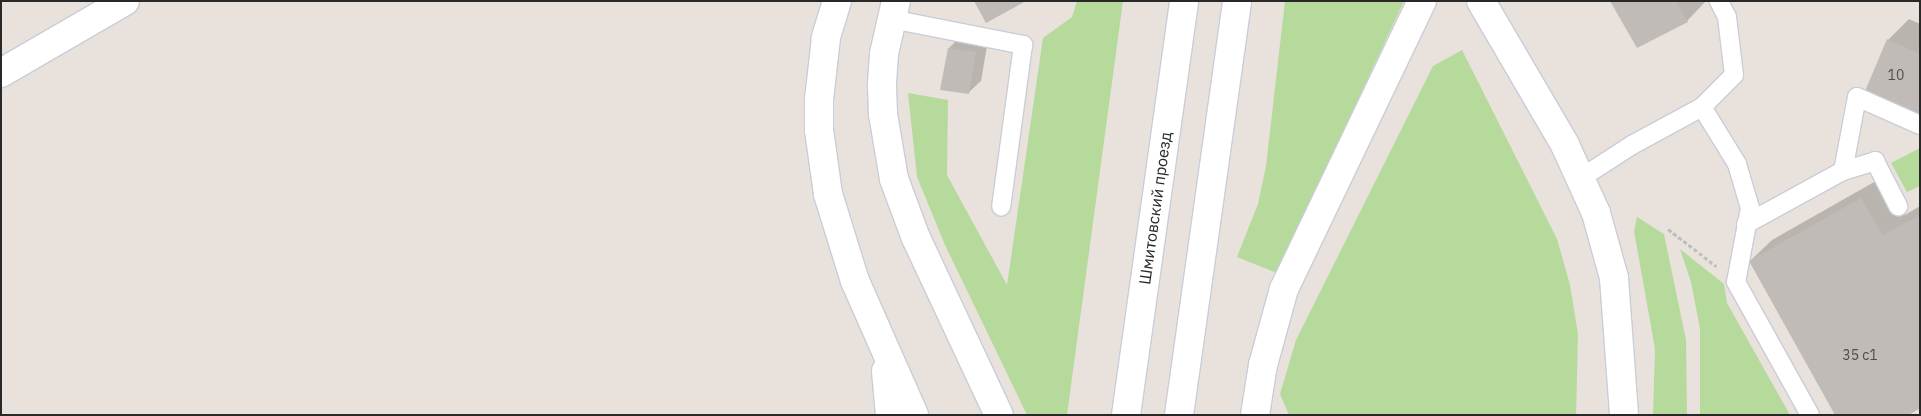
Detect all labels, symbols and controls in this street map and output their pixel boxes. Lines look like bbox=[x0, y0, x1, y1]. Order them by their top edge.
house number: 10 bbox=[1888, 67, 1904, 83]
street label: Шмитовский проезд bbox=[1135, 130, 1175, 286]
house number: 35 с1 bbox=[1842, 347, 1878, 363]

